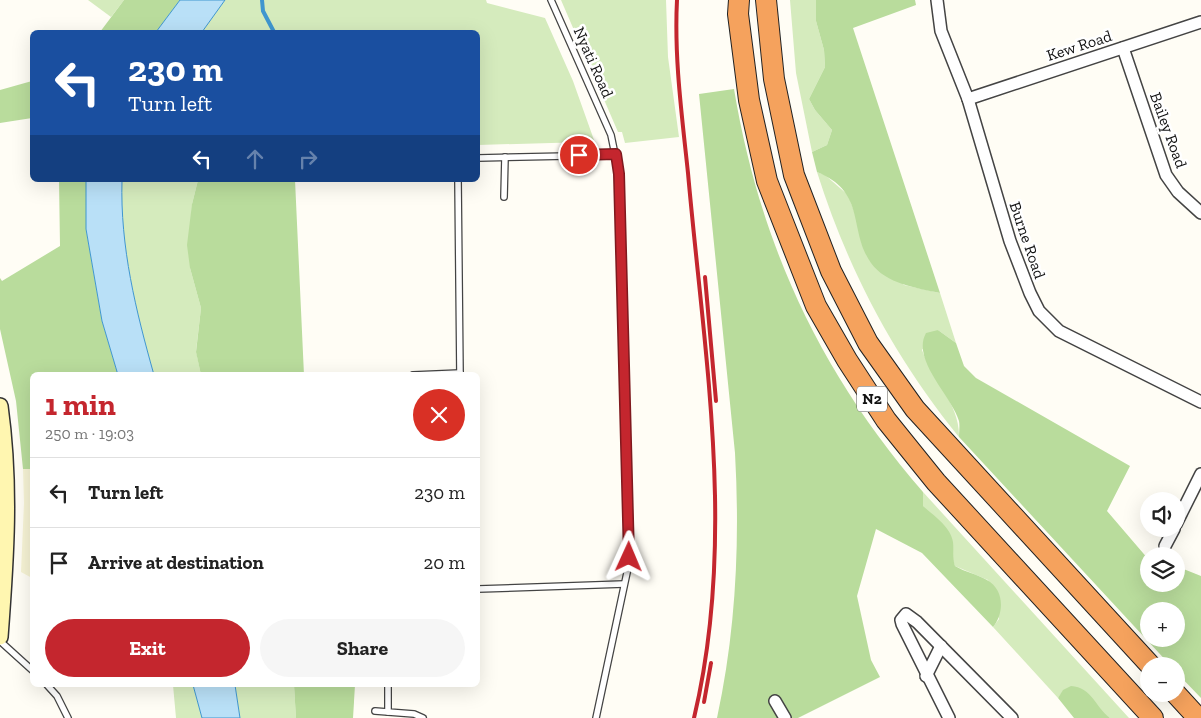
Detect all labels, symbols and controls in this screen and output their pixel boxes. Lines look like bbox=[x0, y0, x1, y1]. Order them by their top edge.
street label: Nyati Road bbox=[569, 24, 618, 101]
street label: Kew Road bbox=[1044, 26, 1114, 65]
text: 230 m bbox=[128, 48, 223, 90]
icon: left bbox=[45, 50, 110, 115]
text: Turn left bbox=[128, 90, 212, 117]
street label: Bailey Road bbox=[1146, 90, 1191, 171]
pin bbox=[558, 134, 600, 176]
icon: arrive bbox=[565, 141, 593, 169]
icon: left bbox=[188, 145, 216, 173]
icon: ahead bbox=[241, 145, 269, 173]
icon: right bbox=[294, 145, 322, 173]
street label: Burne Road bbox=[1006, 199, 1050, 281]
road number: N2 bbox=[857, 386, 887, 412]
text: 1 min bbox=[45, 387, 116, 423]
button: close bbox=[413, 389, 465, 441]
text: 250 m · 19:03 bbox=[45, 424, 134, 443]
icon: left bbox=[45, 479, 73, 507]
text: Turn left bbox=[88, 481, 163, 504]
text: 230 m bbox=[414, 481, 465, 504]
map controls bbox=[1140, 492, 1185, 702]
button: sound bbox=[1140, 492, 1185, 537]
position arrow bbox=[602, 530, 654, 582]
button: layers bbox=[1140, 547, 1185, 592]
icon: arrive bbox=[45, 549, 73, 577]
text: Arrive at destination bbox=[88, 551, 264, 574]
text: 20 m bbox=[424, 551, 465, 574]
button: + bbox=[1140, 602, 1185, 647]
button: Exit bbox=[45, 619, 250, 677]
button: Share bbox=[260, 619, 465, 677]
button: − bbox=[1140, 657, 1185, 702]

